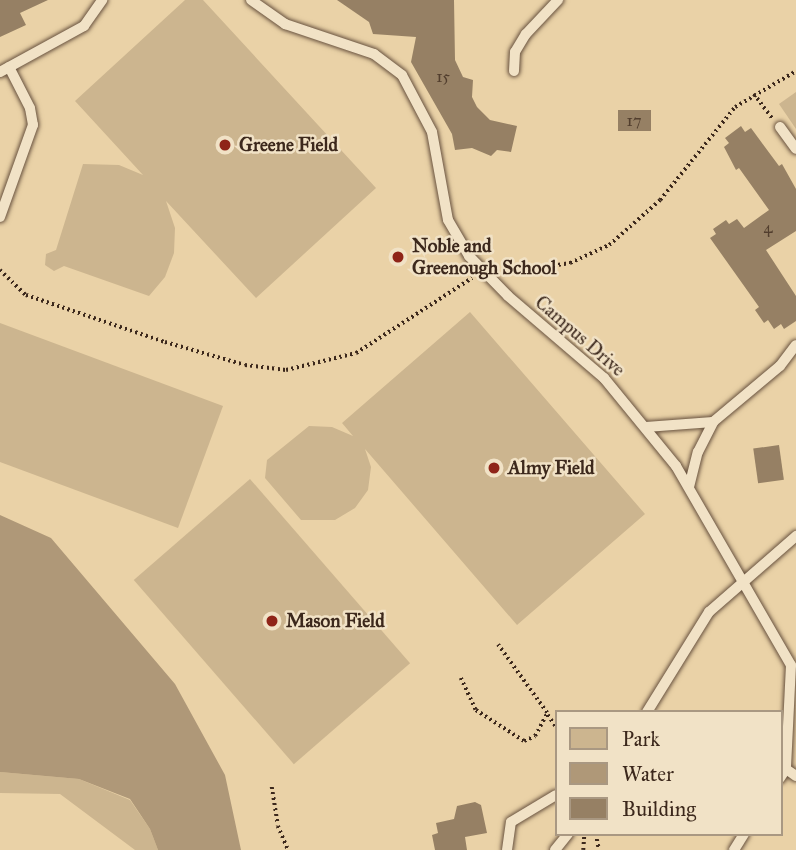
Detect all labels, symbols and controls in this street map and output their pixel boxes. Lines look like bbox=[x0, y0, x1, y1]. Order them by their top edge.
house number: 15 bbox=[436, 67, 450, 87]
house number: 17 bbox=[627, 111, 641, 131]
place label: Greene Field bbox=[239, 134, 338, 156]
marker: Greene Field bbox=[217, 137, 233, 153]
house number: 4 bbox=[764, 218, 772, 238]
place label: Noble and Greenough School bbox=[412, 235, 556, 279]
marker: Noble and Greenough School bbox=[390, 249, 406, 265]
street label: Campus Drive bbox=[530, 291, 630, 381]
place label: Almy Field bbox=[508, 457, 595, 479]
marker: Almy Field bbox=[486, 460, 502, 476]
place label: Mason Field bbox=[286, 610, 385, 632]
marker: Mason Field bbox=[264, 613, 280, 629]
legend bbox=[554, 710, 782, 836]
text: Park bbox=[622, 726, 660, 752]
text: Water bbox=[622, 761, 674, 787]
text: Building bbox=[622, 796, 696, 822]

